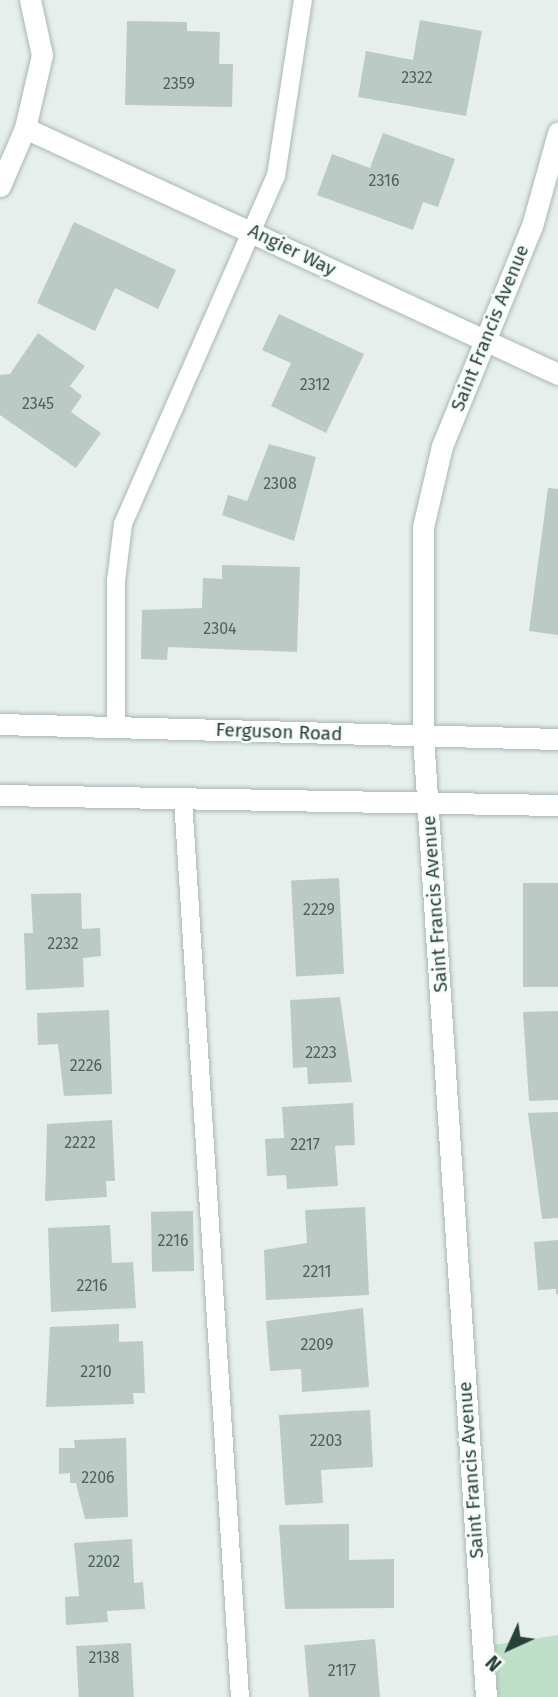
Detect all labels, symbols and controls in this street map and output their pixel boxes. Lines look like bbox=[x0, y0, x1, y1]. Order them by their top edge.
house number: 2322 bbox=[401, 68, 433, 88]
house number: 2359 bbox=[163, 74, 195, 94]
house number: 2316 bbox=[369, 171, 399, 191]
street label: Angier Way bbox=[245, 219, 339, 281]
street label: Saint Francis Avenue bbox=[446, 242, 534, 414]
house number: 2312 bbox=[300, 375, 330, 395]
house number: 2345 bbox=[22, 394, 54, 414]
house number: 2308 bbox=[263, 474, 297, 494]
house number: 2304 bbox=[203, 619, 237, 639]
street label: Ferguson Road bbox=[215, 718, 343, 746]
street label: Saint Francis Avenue bbox=[417, 815, 453, 993]
house number: 2229 bbox=[303, 900, 335, 920]
house number: 2232 bbox=[47, 934, 79, 954]
house number: 2223 bbox=[305, 1043, 337, 1063]
house number: 2226 bbox=[70, 1056, 102, 1076]
house number: 2222 bbox=[64, 1133, 96, 1153]
house number: 2217 bbox=[290, 1135, 320, 1155]
house number: 2216 bbox=[158, 1231, 188, 1251]
house number: 2211 bbox=[302, 1262, 332, 1282]
house number: 2216 bbox=[77, 1276, 107, 1296]
house number: 2209 bbox=[300, 1335, 334, 1355]
house number: 2210 bbox=[80, 1362, 112, 1382]
street label: Saint Francis Avenue bbox=[453, 1381, 489, 1559]
house number: 2203 bbox=[310, 1431, 342, 1451]
house number: 2206 bbox=[81, 1468, 115, 1488]
house number: 2202 bbox=[88, 1552, 120, 1572]
north arrow bbox=[474, 1613, 544, 1683]
house number: 2138 bbox=[88, 1648, 120, 1668]
text: N bbox=[481, 1651, 506, 1676]
house number: 2117 bbox=[328, 1661, 356, 1681]

